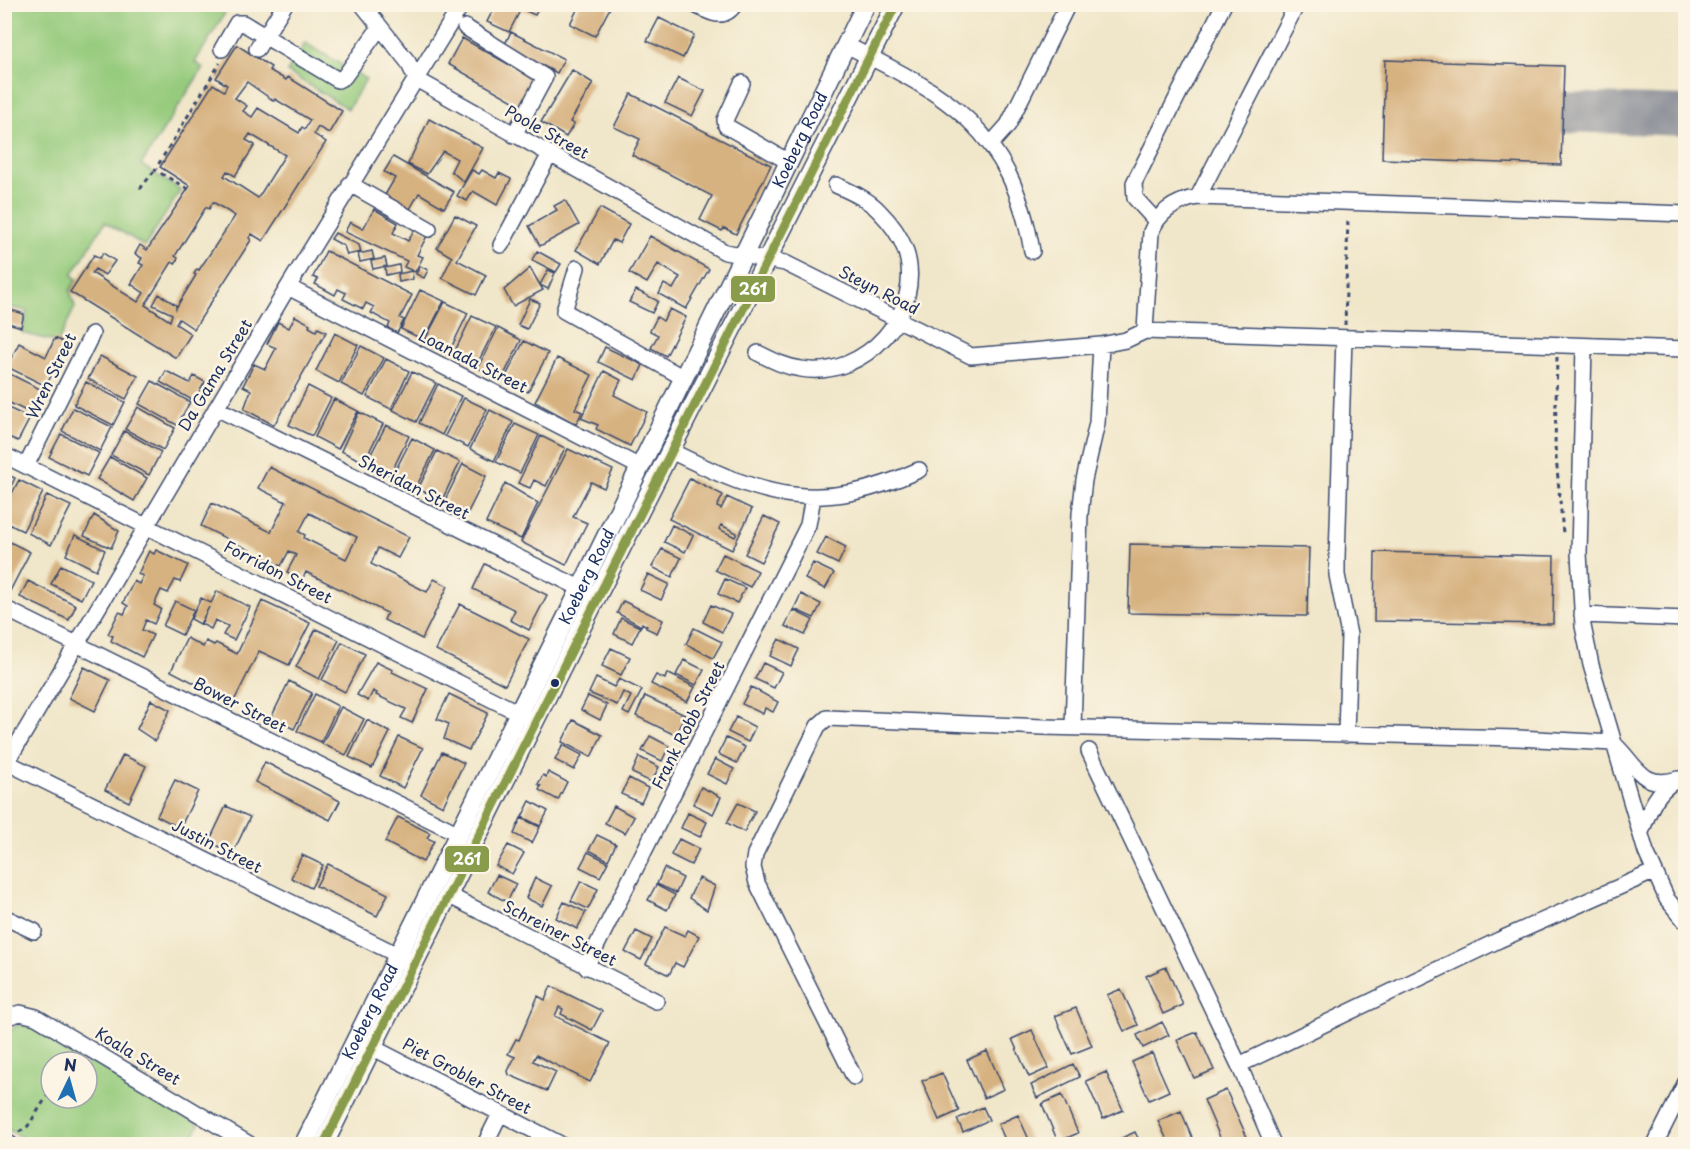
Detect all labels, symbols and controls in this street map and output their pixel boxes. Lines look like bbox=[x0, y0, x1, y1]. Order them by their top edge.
street label: Koeberg Road bbox=[765, 87, 833, 191]
street label: Poole Street bbox=[501, 98, 594, 164]
street label: Steyn Road bbox=[835, 259, 924, 320]
line badge: 261 bbox=[730, 275, 776, 303]
text: 261 bbox=[739, 276, 768, 300]
street label: Da Gama Street bbox=[171, 313, 257, 435]
street label: Loanada Street bbox=[415, 322, 532, 398]
street label: Wren Street bbox=[19, 328, 82, 423]
street label: Sheridan Street bbox=[355, 448, 475, 525]
street label: Koeberg Road bbox=[552, 524, 619, 628]
street label: Forridon Street bbox=[220, 533, 337, 609]
street label: Frank Robb Street bbox=[644, 656, 730, 793]
street label: Bower Street bbox=[190, 670, 292, 738]
unlabelled marker bbox=[549, 677, 561, 689]
street label: Justin Street bbox=[168, 812, 267, 878]
line badge: 261 bbox=[444, 845, 490, 873]
text: 261 bbox=[453, 846, 482, 870]
street label: Schreiner Street bbox=[499, 893, 622, 971]
street label: Koeberg Road bbox=[335, 959, 403, 1063]
street label: Koala Street bbox=[91, 1020, 186, 1090]
street label: Piet Grobler Street bbox=[399, 1031, 537, 1119]
north arrow bbox=[39, 1050, 99, 1110]
text: N bbox=[63, 1052, 78, 1077]

